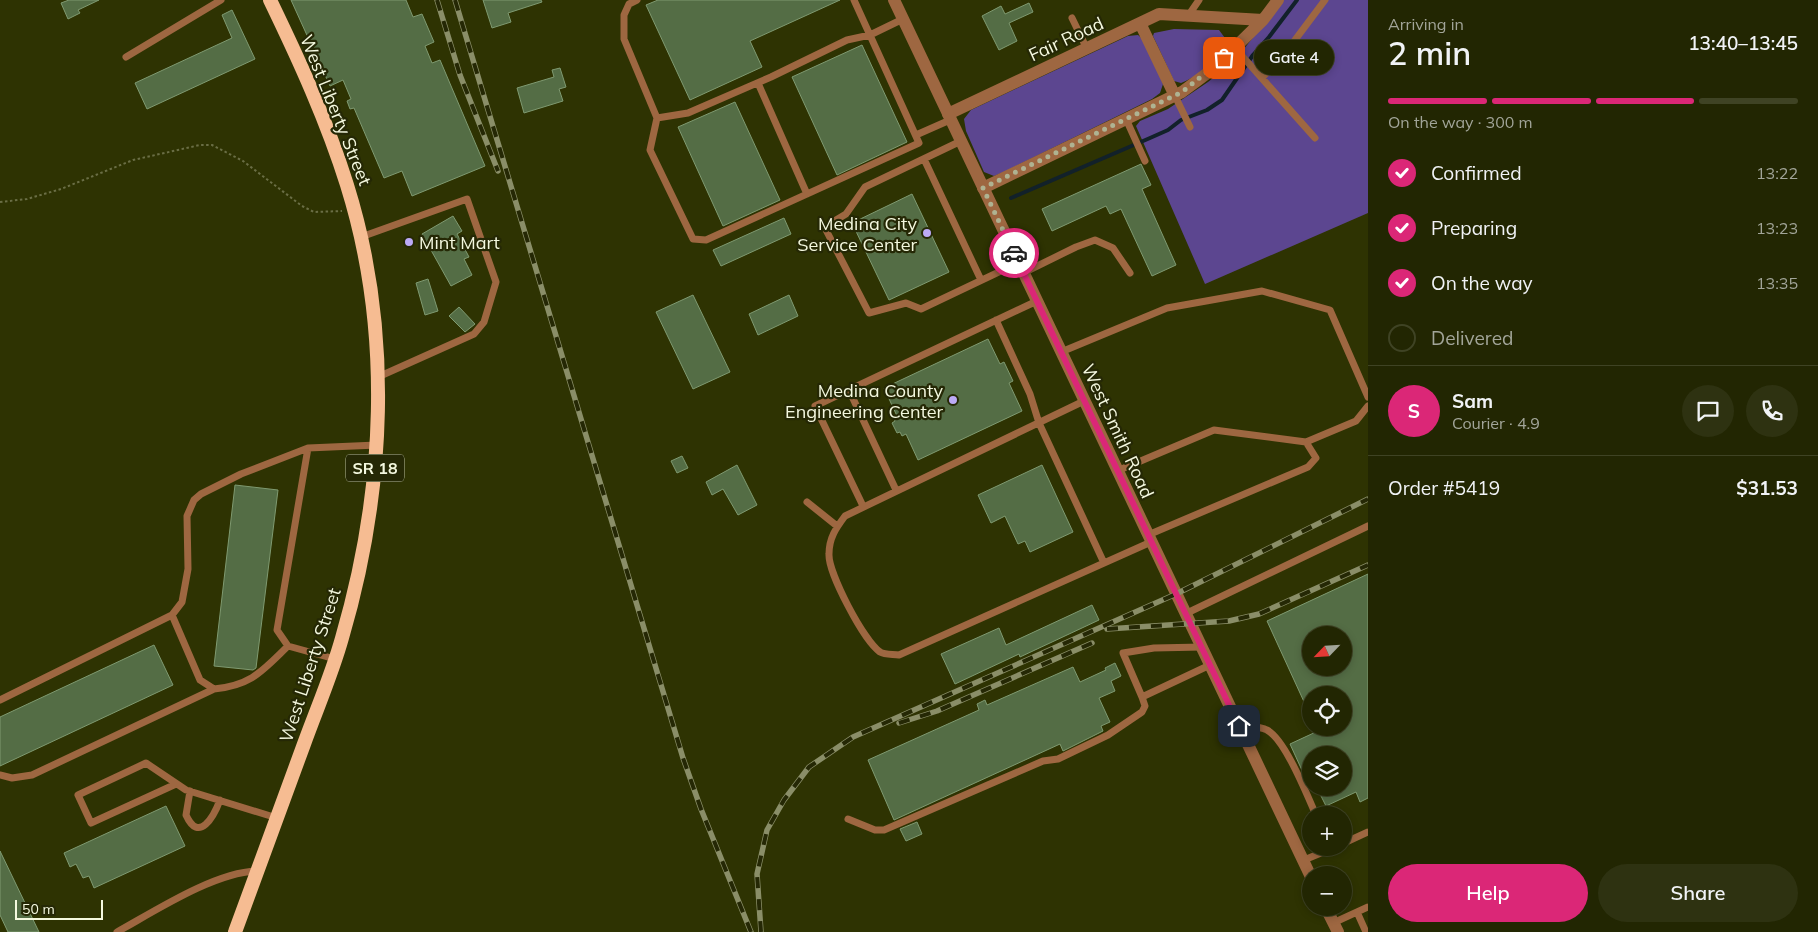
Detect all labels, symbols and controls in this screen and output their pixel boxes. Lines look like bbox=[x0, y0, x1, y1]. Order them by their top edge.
street label: Fair Road bbox=[1025, 12, 1107, 66]
text: Arriving in bbox=[1388, 14, 1464, 34]
street label: West Liberty Street bbox=[295, 31, 377, 189]
text: 13:40–13:45 bbox=[1688, 31, 1798, 55]
text: 2 min bbox=[1388, 33, 1471, 73]
pin bbox=[1203, 37, 1245, 79]
callout: Gate 4 bbox=[1254, 40, 1334, 76]
icon: bag bbox=[1210, 44, 1238, 72]
text: Gate 4 bbox=[1269, 47, 1319, 67]
text: On the way · 300 m bbox=[1388, 112, 1533, 132]
icon: check bbox=[1388, 159, 1416, 187]
text: Confirmed bbox=[1431, 161, 1522, 185]
text: 13:22 bbox=[1756, 163, 1798, 183]
place label: Medina City Service Center bbox=[797, 212, 917, 256]
icon: check bbox=[1388, 214, 1416, 242]
text: Preparing bbox=[1431, 216, 1517, 240]
text: 13:23 bbox=[1756, 218, 1798, 238]
marker: Medina City Service Center bbox=[921, 227, 933, 239]
courier bbox=[989, 228, 1039, 278]
place label: Mint Mart bbox=[419, 231, 500, 254]
marker: Mint Mart bbox=[403, 236, 415, 248]
icon: car bbox=[1000, 239, 1028, 267]
icon: check bbox=[1388, 269, 1416, 297]
text: On the way bbox=[1431, 271, 1533, 295]
text: 13:35 bbox=[1756, 273, 1798, 293]
text: Delivered bbox=[1431, 326, 1513, 350]
street label: West Smith Road bbox=[1077, 360, 1159, 502]
place label: Medina County Engineering Center bbox=[785, 379, 943, 423]
button: chat bbox=[1682, 385, 1734, 437]
button: phone bbox=[1746, 385, 1798, 437]
text: Sam bbox=[1452, 389, 1493, 413]
marker: Medina County Engineering Center bbox=[947, 394, 959, 406]
text: S bbox=[1408, 399, 1420, 423]
text: Courier · 4.9 bbox=[1452, 413, 1540, 433]
road number: SR 18 bbox=[346, 454, 404, 482]
text: Order #5419 bbox=[1388, 476, 1500, 500]
text: $31.53 bbox=[1736, 476, 1798, 500]
street label: West Liberty Street bbox=[274, 585, 346, 745]
north arrow bbox=[1302, 626, 1352, 676]
map controls bbox=[1302, 626, 1352, 916]
button: locate bbox=[1302, 686, 1352, 736]
pin bbox=[1218, 705, 1260, 747]
icon: home bbox=[1225, 712, 1253, 740]
button: layers bbox=[1302, 746, 1352, 796]
button: + bbox=[1302, 806, 1352, 856]
button: Help bbox=[1388, 864, 1588, 922]
button: Share bbox=[1598, 864, 1798, 922]
button: − bbox=[1302, 866, 1352, 916]
scale bar bbox=[15, 897, 102, 920]
text: 50 m bbox=[22, 900, 55, 918]

